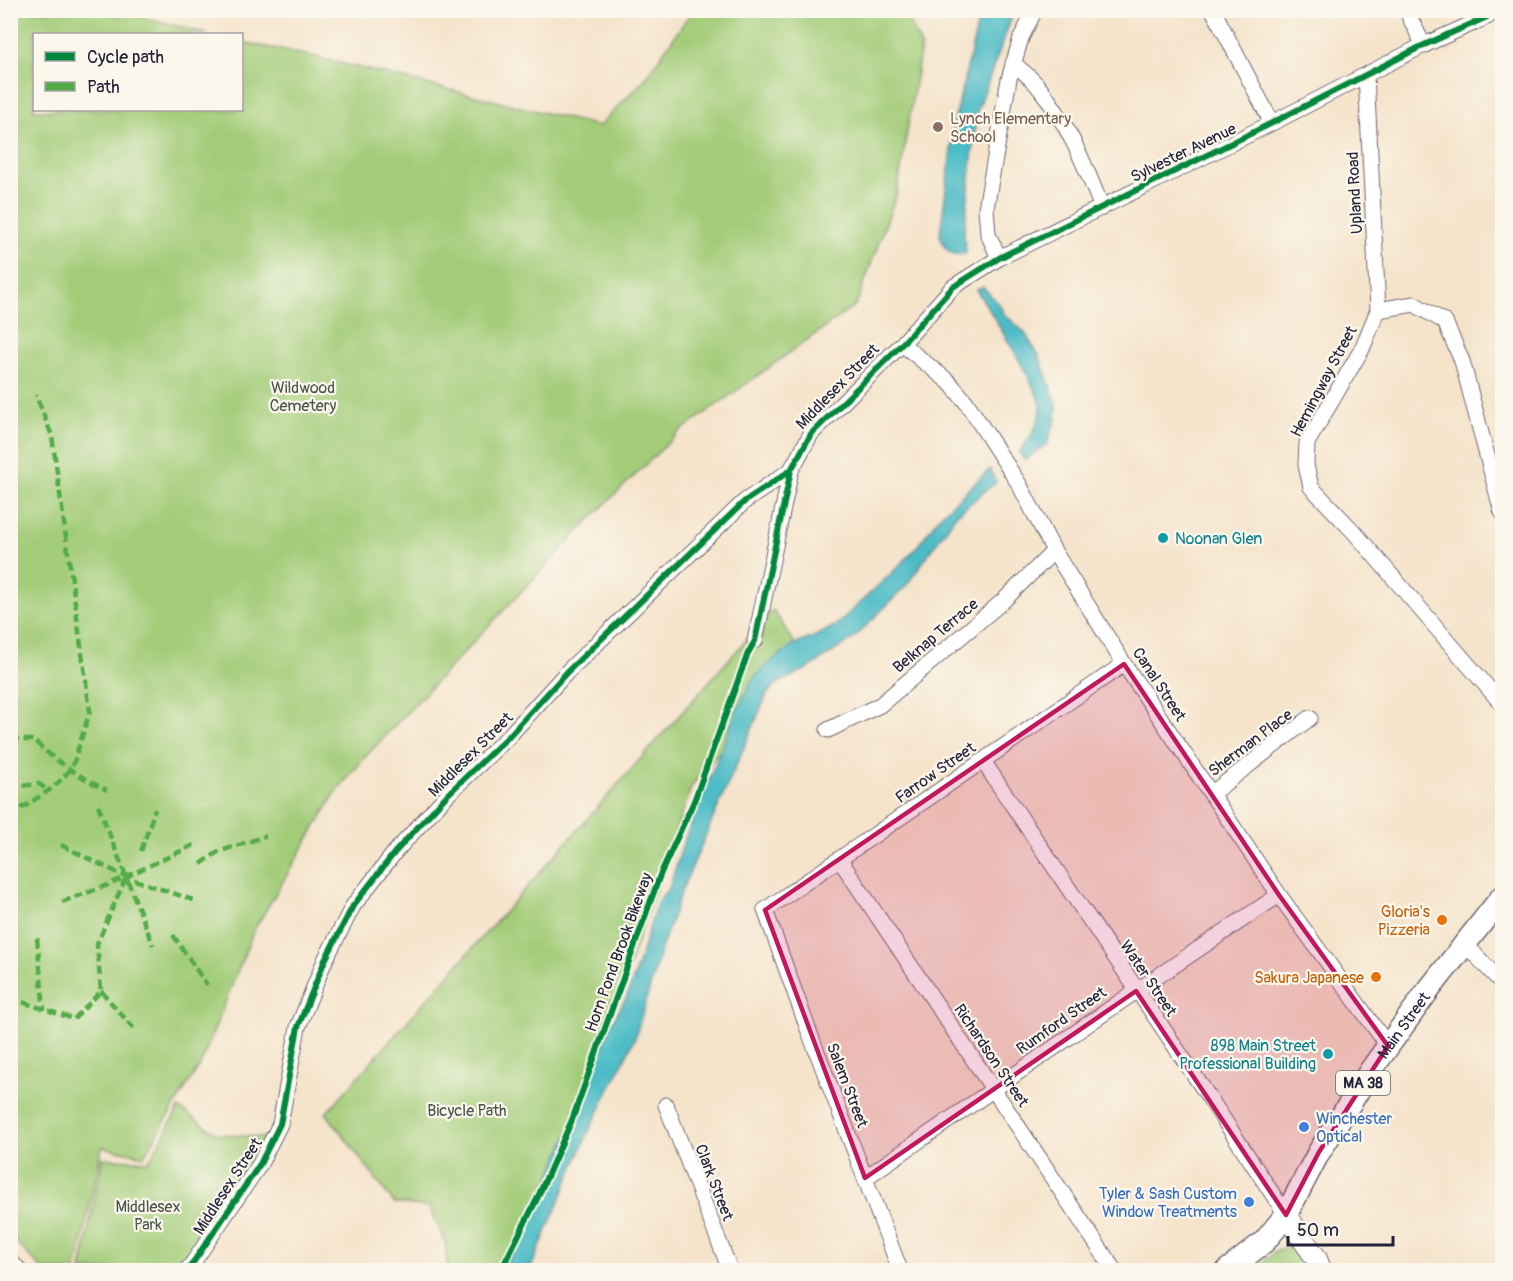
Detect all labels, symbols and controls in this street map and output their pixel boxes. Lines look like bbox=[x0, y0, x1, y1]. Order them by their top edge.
legend bbox=[33, 33, 243, 111]
text: Cycle path bbox=[87, 46, 164, 69]
text: Path bbox=[87, 76, 120, 99]
place label: Lynch Elementary School bbox=[950, 109, 1071, 147]
street label: Sylvester Avenue bbox=[1127, 119, 1240, 187]
marker: Lynch Elementary School bbox=[931, 120, 945, 134]
street label: Upland Road bbox=[1343, 151, 1367, 235]
street label: Hemingway Street bbox=[1286, 322, 1362, 441]
street label: Middlesex Street bbox=[792, 339, 884, 434]
park label: Wildwood Cemetery bbox=[270, 378, 336, 416]
place label: Noonan Glen bbox=[1175, 529, 1262, 549]
marker: Noonan Glen bbox=[1156, 531, 1170, 545]
street label: Belknap Terrace bbox=[889, 594, 983, 677]
street label: Canal Street bbox=[1128, 644, 1191, 726]
street label: Sherman Place bbox=[1205, 705, 1297, 781]
street label: Middlesex Street bbox=[424, 708, 518, 801]
street label: Farrow Street bbox=[892, 738, 980, 808]
street label: Horn Pond Brook Bikeway bbox=[581, 870, 657, 1035]
place label: Gloria's Pizzeria bbox=[1378, 902, 1430, 940]
marker: Gloria's Pizzeria bbox=[1435, 913, 1449, 927]
street label: Water Street bbox=[1115, 937, 1181, 1021]
place label: Sakura Japanese bbox=[1254, 968, 1364, 988]
marker: Sakura Japanese bbox=[1369, 970, 1383, 984]
street label: Rumford Street bbox=[1013, 982, 1111, 1059]
street label: Main Street bbox=[1373, 988, 1435, 1063]
street label: Richardson Street bbox=[949, 1000, 1033, 1111]
place label: 898 Main Street Professional Building bbox=[1179, 1036, 1317, 1074]
street label: Salem Street bbox=[822, 1040, 873, 1131]
marker: 898 Main Street Professional Building bbox=[1321, 1047, 1335, 1061]
road number: MA 38 bbox=[1336, 1071, 1390, 1095]
park label: Bicycle Path bbox=[427, 1101, 507, 1121]
place label: Winchester Optical bbox=[1316, 1109, 1392, 1147]
marker: Winchester Optical bbox=[1297, 1120, 1311, 1134]
street label: Middlesex Street bbox=[189, 1134, 267, 1239]
street label: Clark Street bbox=[690, 1141, 738, 1224]
place label: Tyler & Sash Custom Window Treatments bbox=[1099, 1184, 1237, 1222]
marker: Tyler & Sash Custom Window Treatments bbox=[1242, 1195, 1256, 1209]
park label: Middlesex Park bbox=[116, 1197, 180, 1235]
scale bar bbox=[1288, 1209, 1393, 1247]
text: 50 m bbox=[1297, 1219, 1339, 1242]

